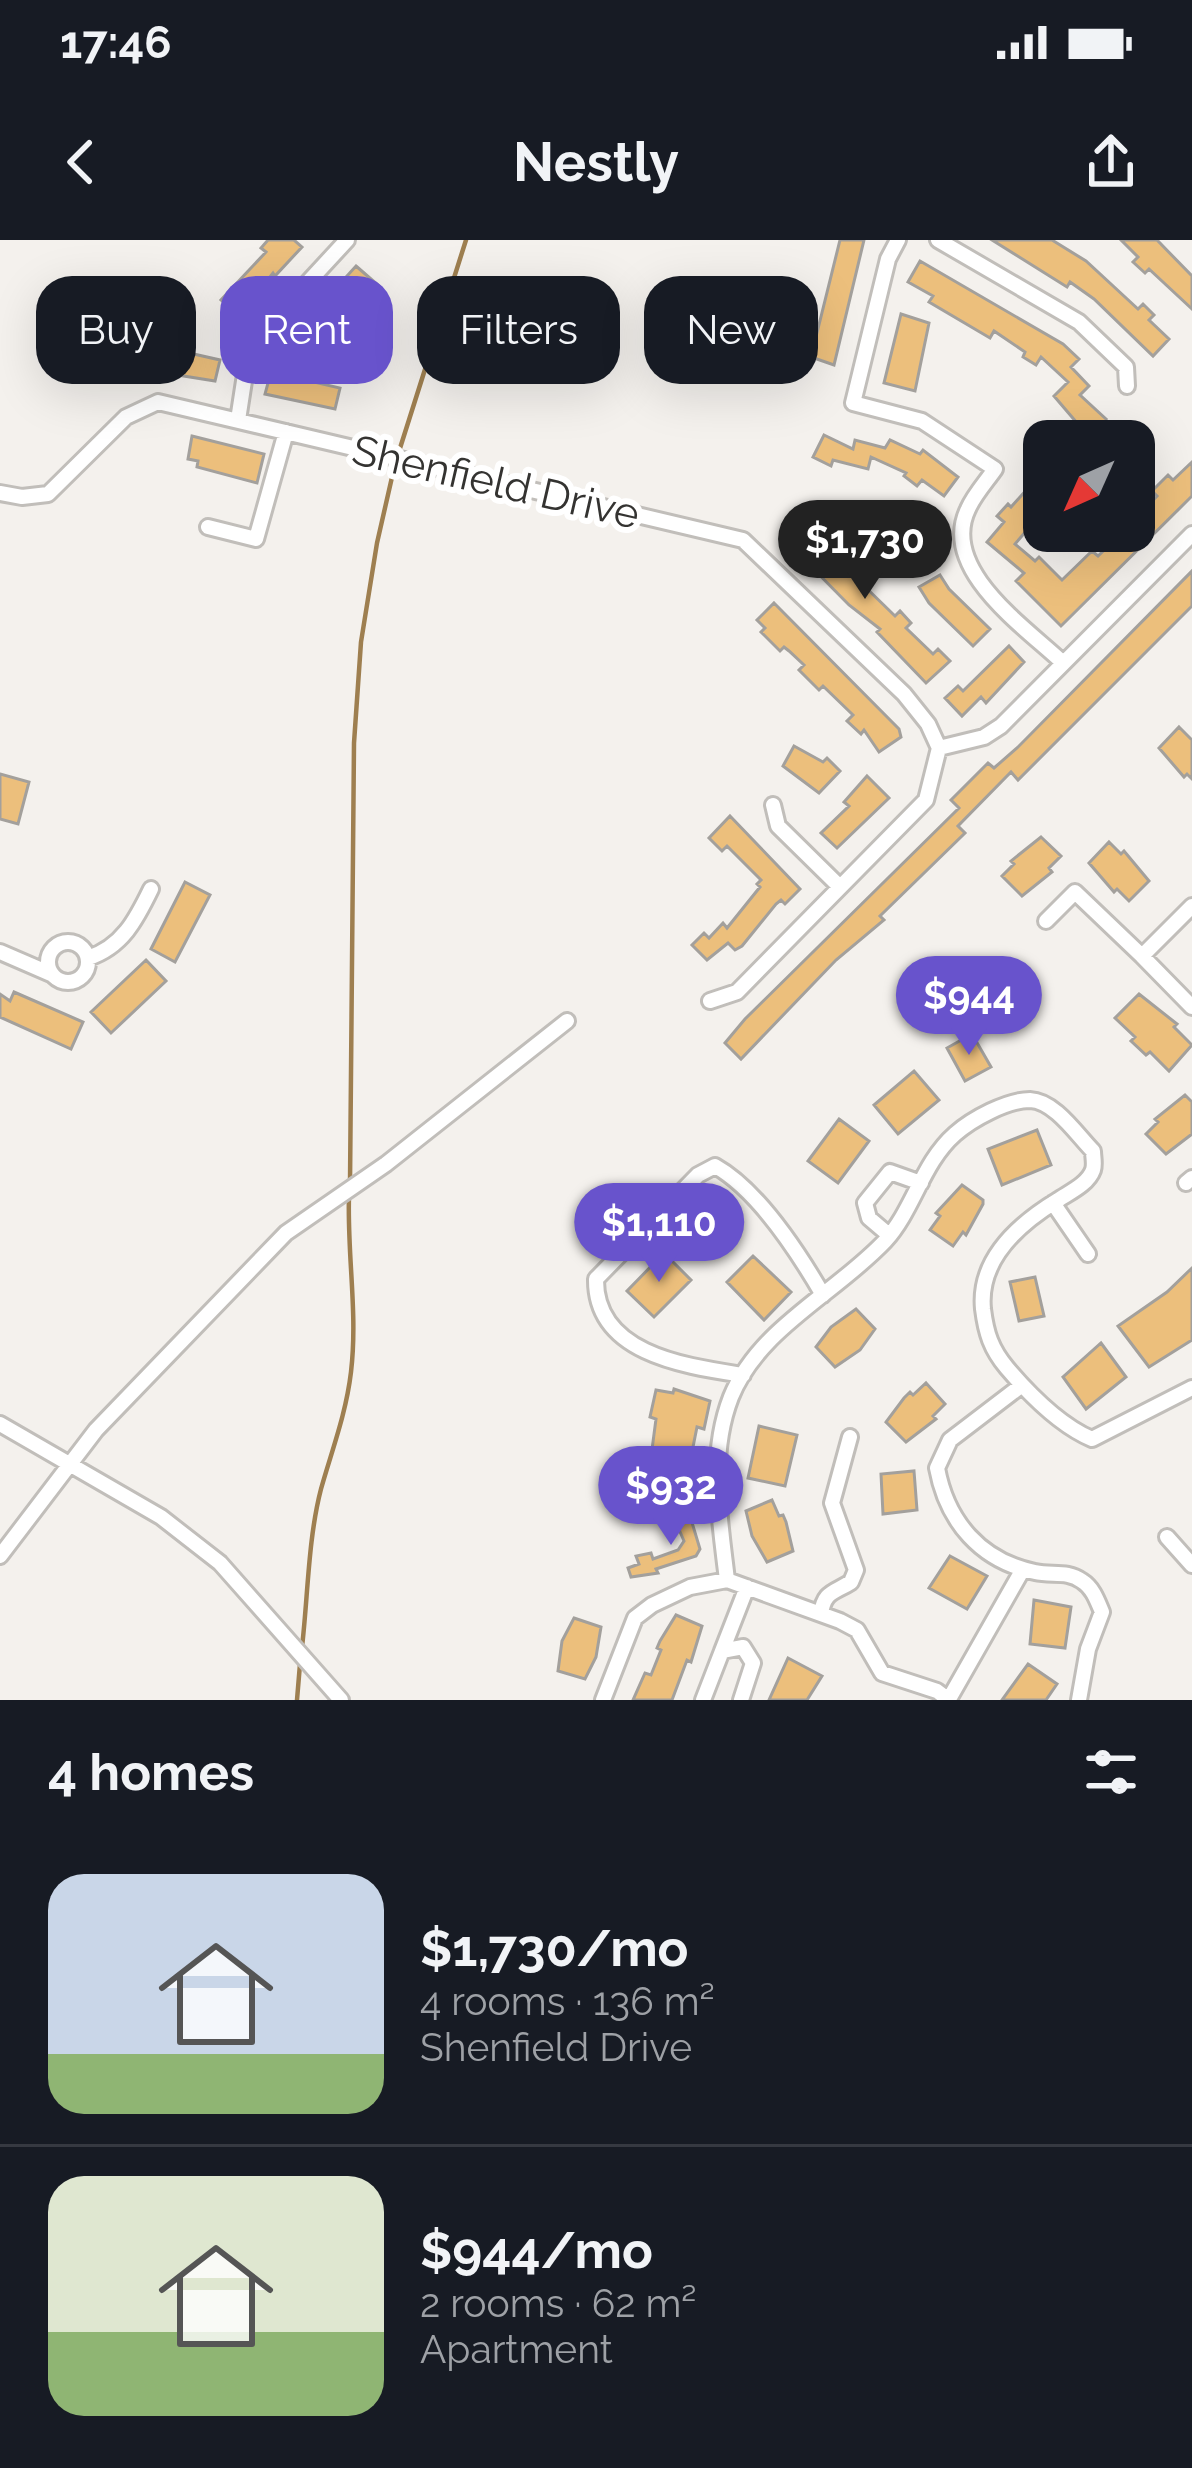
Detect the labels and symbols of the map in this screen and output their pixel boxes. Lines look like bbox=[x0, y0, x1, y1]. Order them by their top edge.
north arrow bbox=[1023, 420, 1155, 552]
street label: Shenfield Drive bbox=[348, 425, 644, 539]
pin: $1,730 bbox=[767, 500, 963, 602]
pin: $944 bbox=[898, 956, 1040, 1058]
pin: $1,110 bbox=[561, 1183, 757, 1285]
pin: $932 bbox=[600, 1446, 742, 1548]

